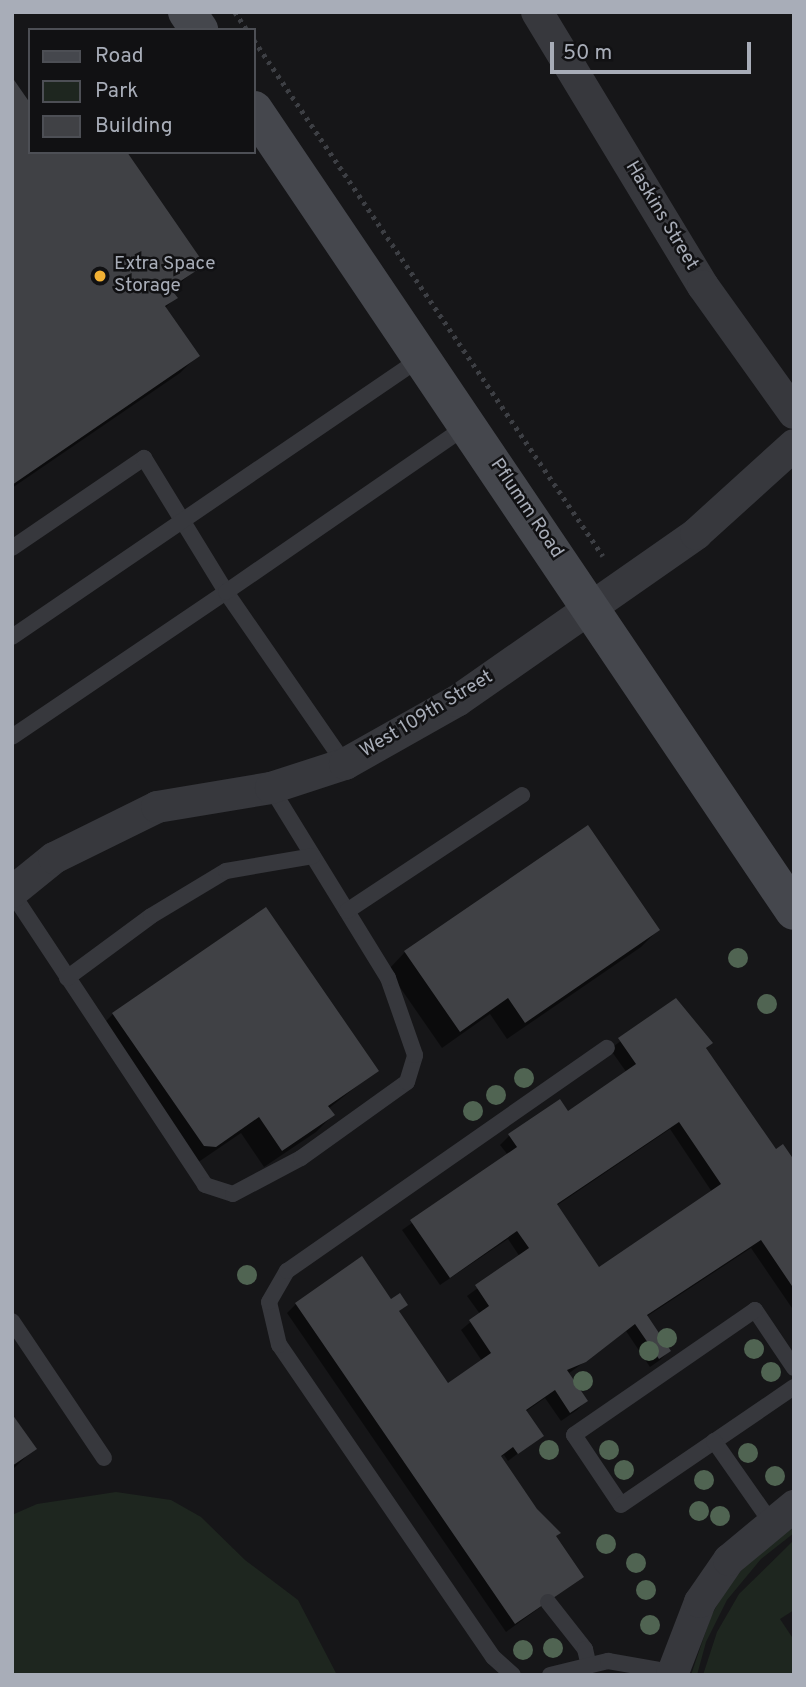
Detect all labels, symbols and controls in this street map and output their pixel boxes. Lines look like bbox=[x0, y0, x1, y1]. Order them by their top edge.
legend bbox=[28, 28, 256, 154]
scale bar bbox=[554, 28, 755, 72]
text: 50 m bbox=[563, 40, 612, 67]
text: Road bbox=[95, 43, 144, 70]
text: Park bbox=[95, 78, 138, 105]
text: Building bbox=[95, 113, 173, 140]
street label: Haskins Street bbox=[620, 157, 702, 275]
place label: Extra Space Storage bbox=[114, 254, 215, 298]
marker: Extra Space Storage bbox=[92, 268, 108, 284]
street label: Pflumm Road bbox=[484, 455, 568, 563]
street label: West 109th Street bbox=[356, 666, 498, 764]

